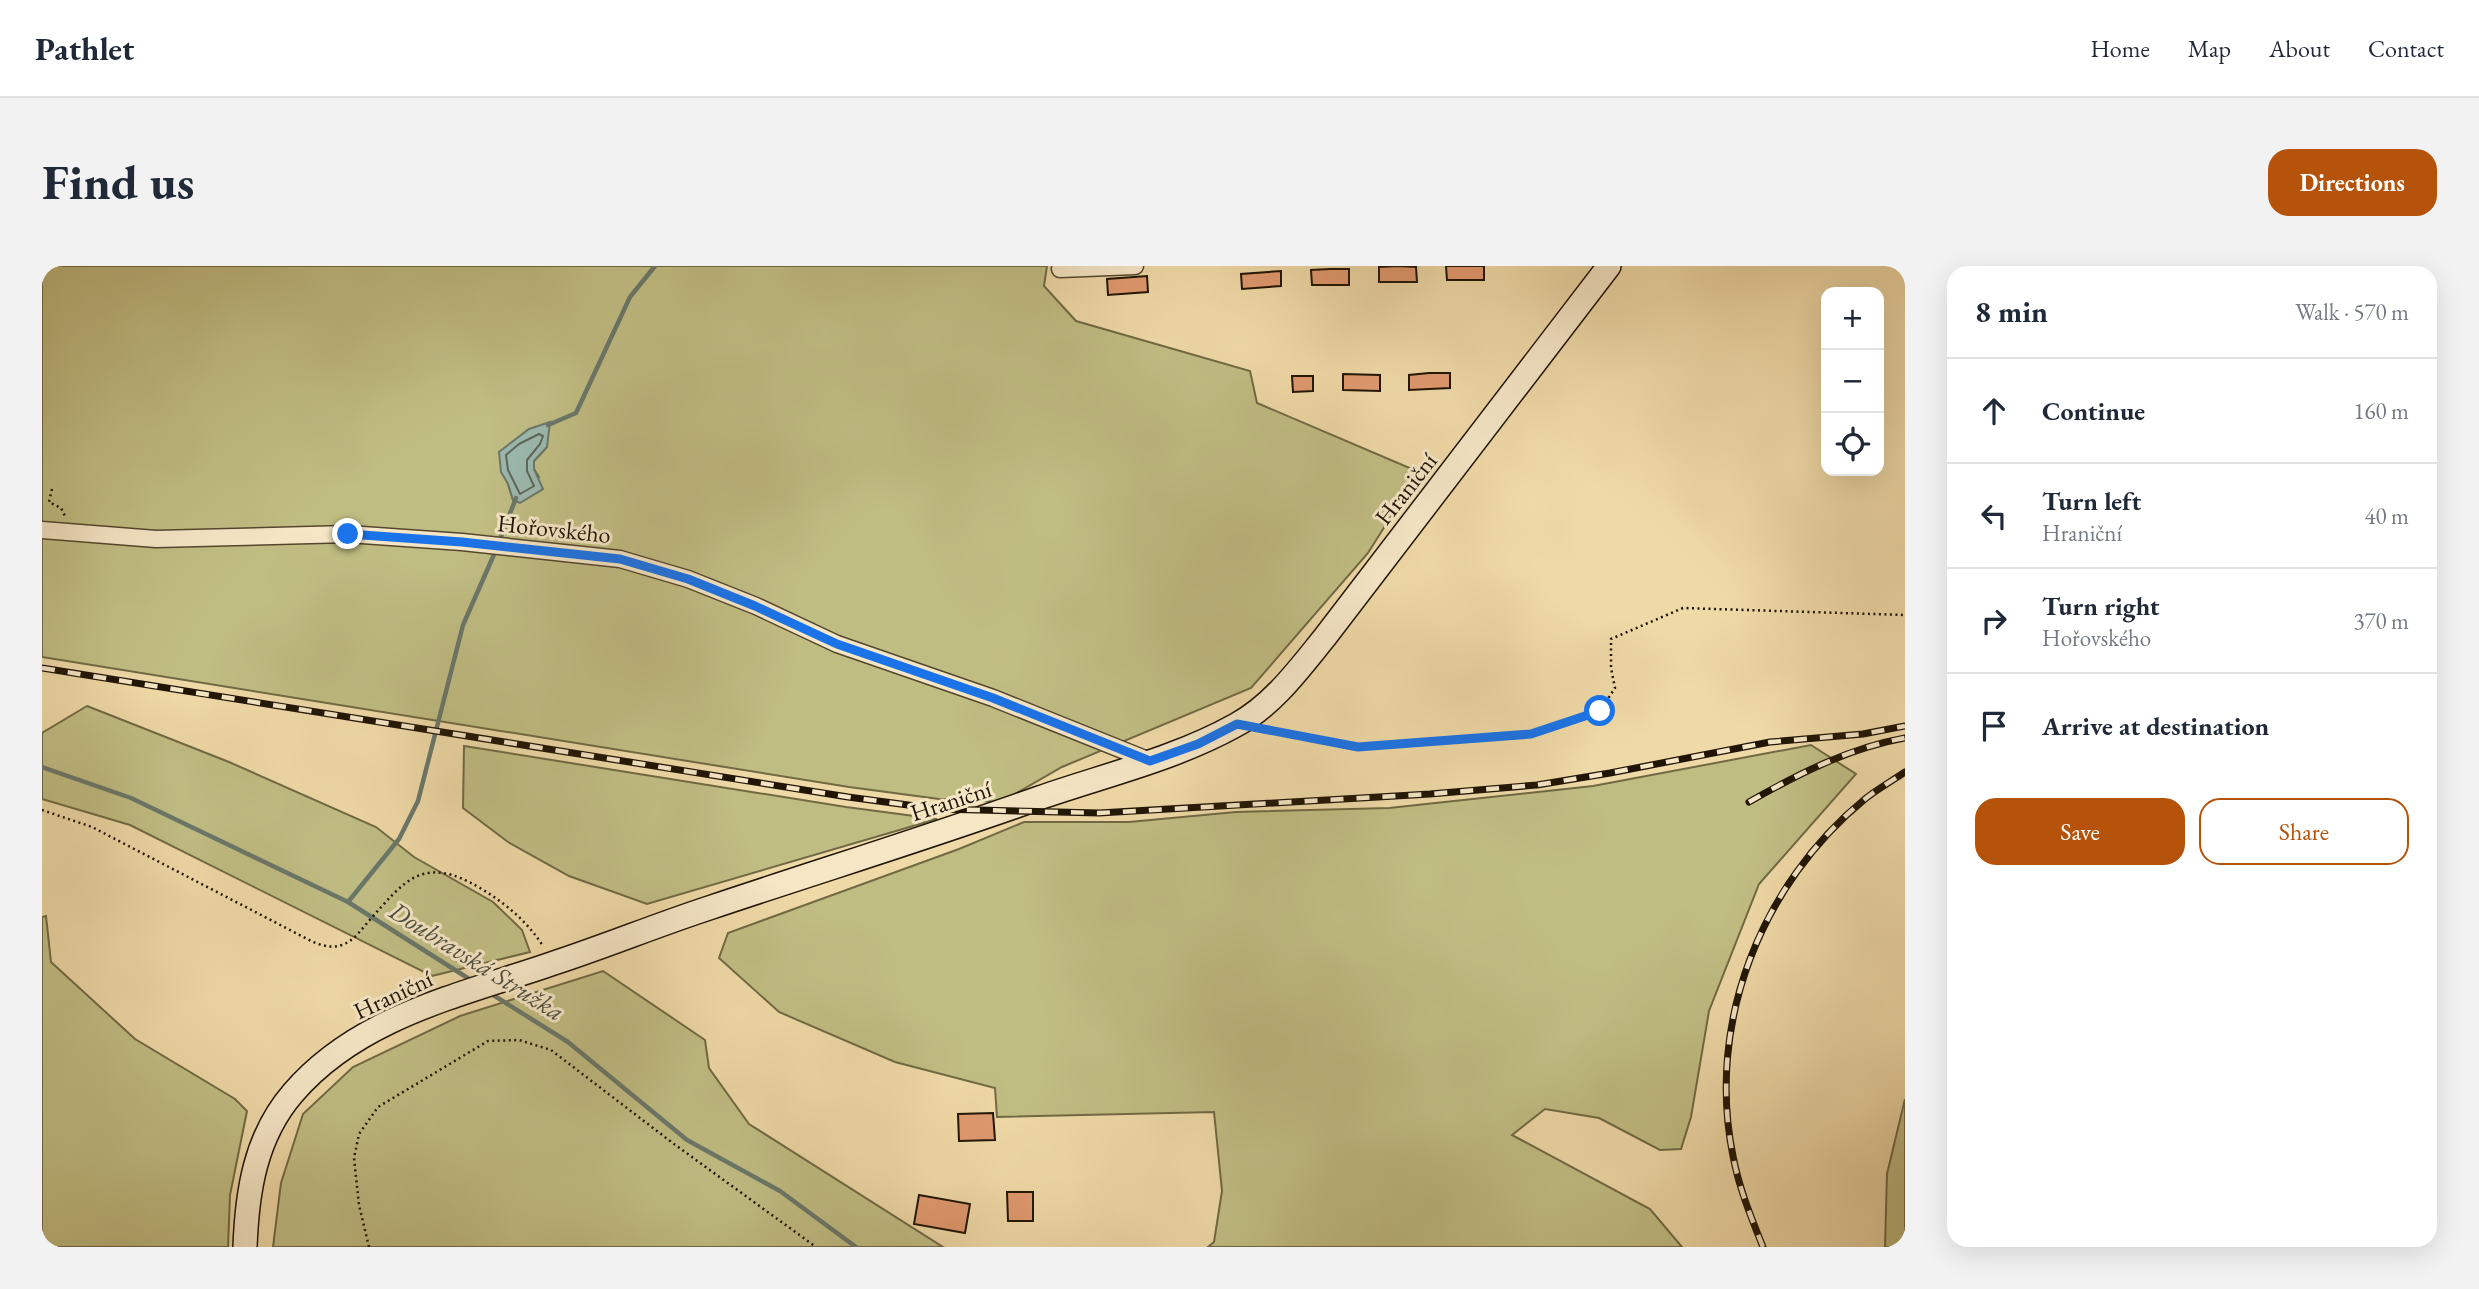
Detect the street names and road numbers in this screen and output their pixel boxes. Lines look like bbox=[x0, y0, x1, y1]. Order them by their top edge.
street label: Hraniční bbox=[1368, 446, 1444, 531]
street label: Hořovského bbox=[496, 507, 612, 550]
street label: Hraniční bbox=[906, 773, 995, 828]
street label: Hraniční bbox=[348, 963, 437, 1026]

